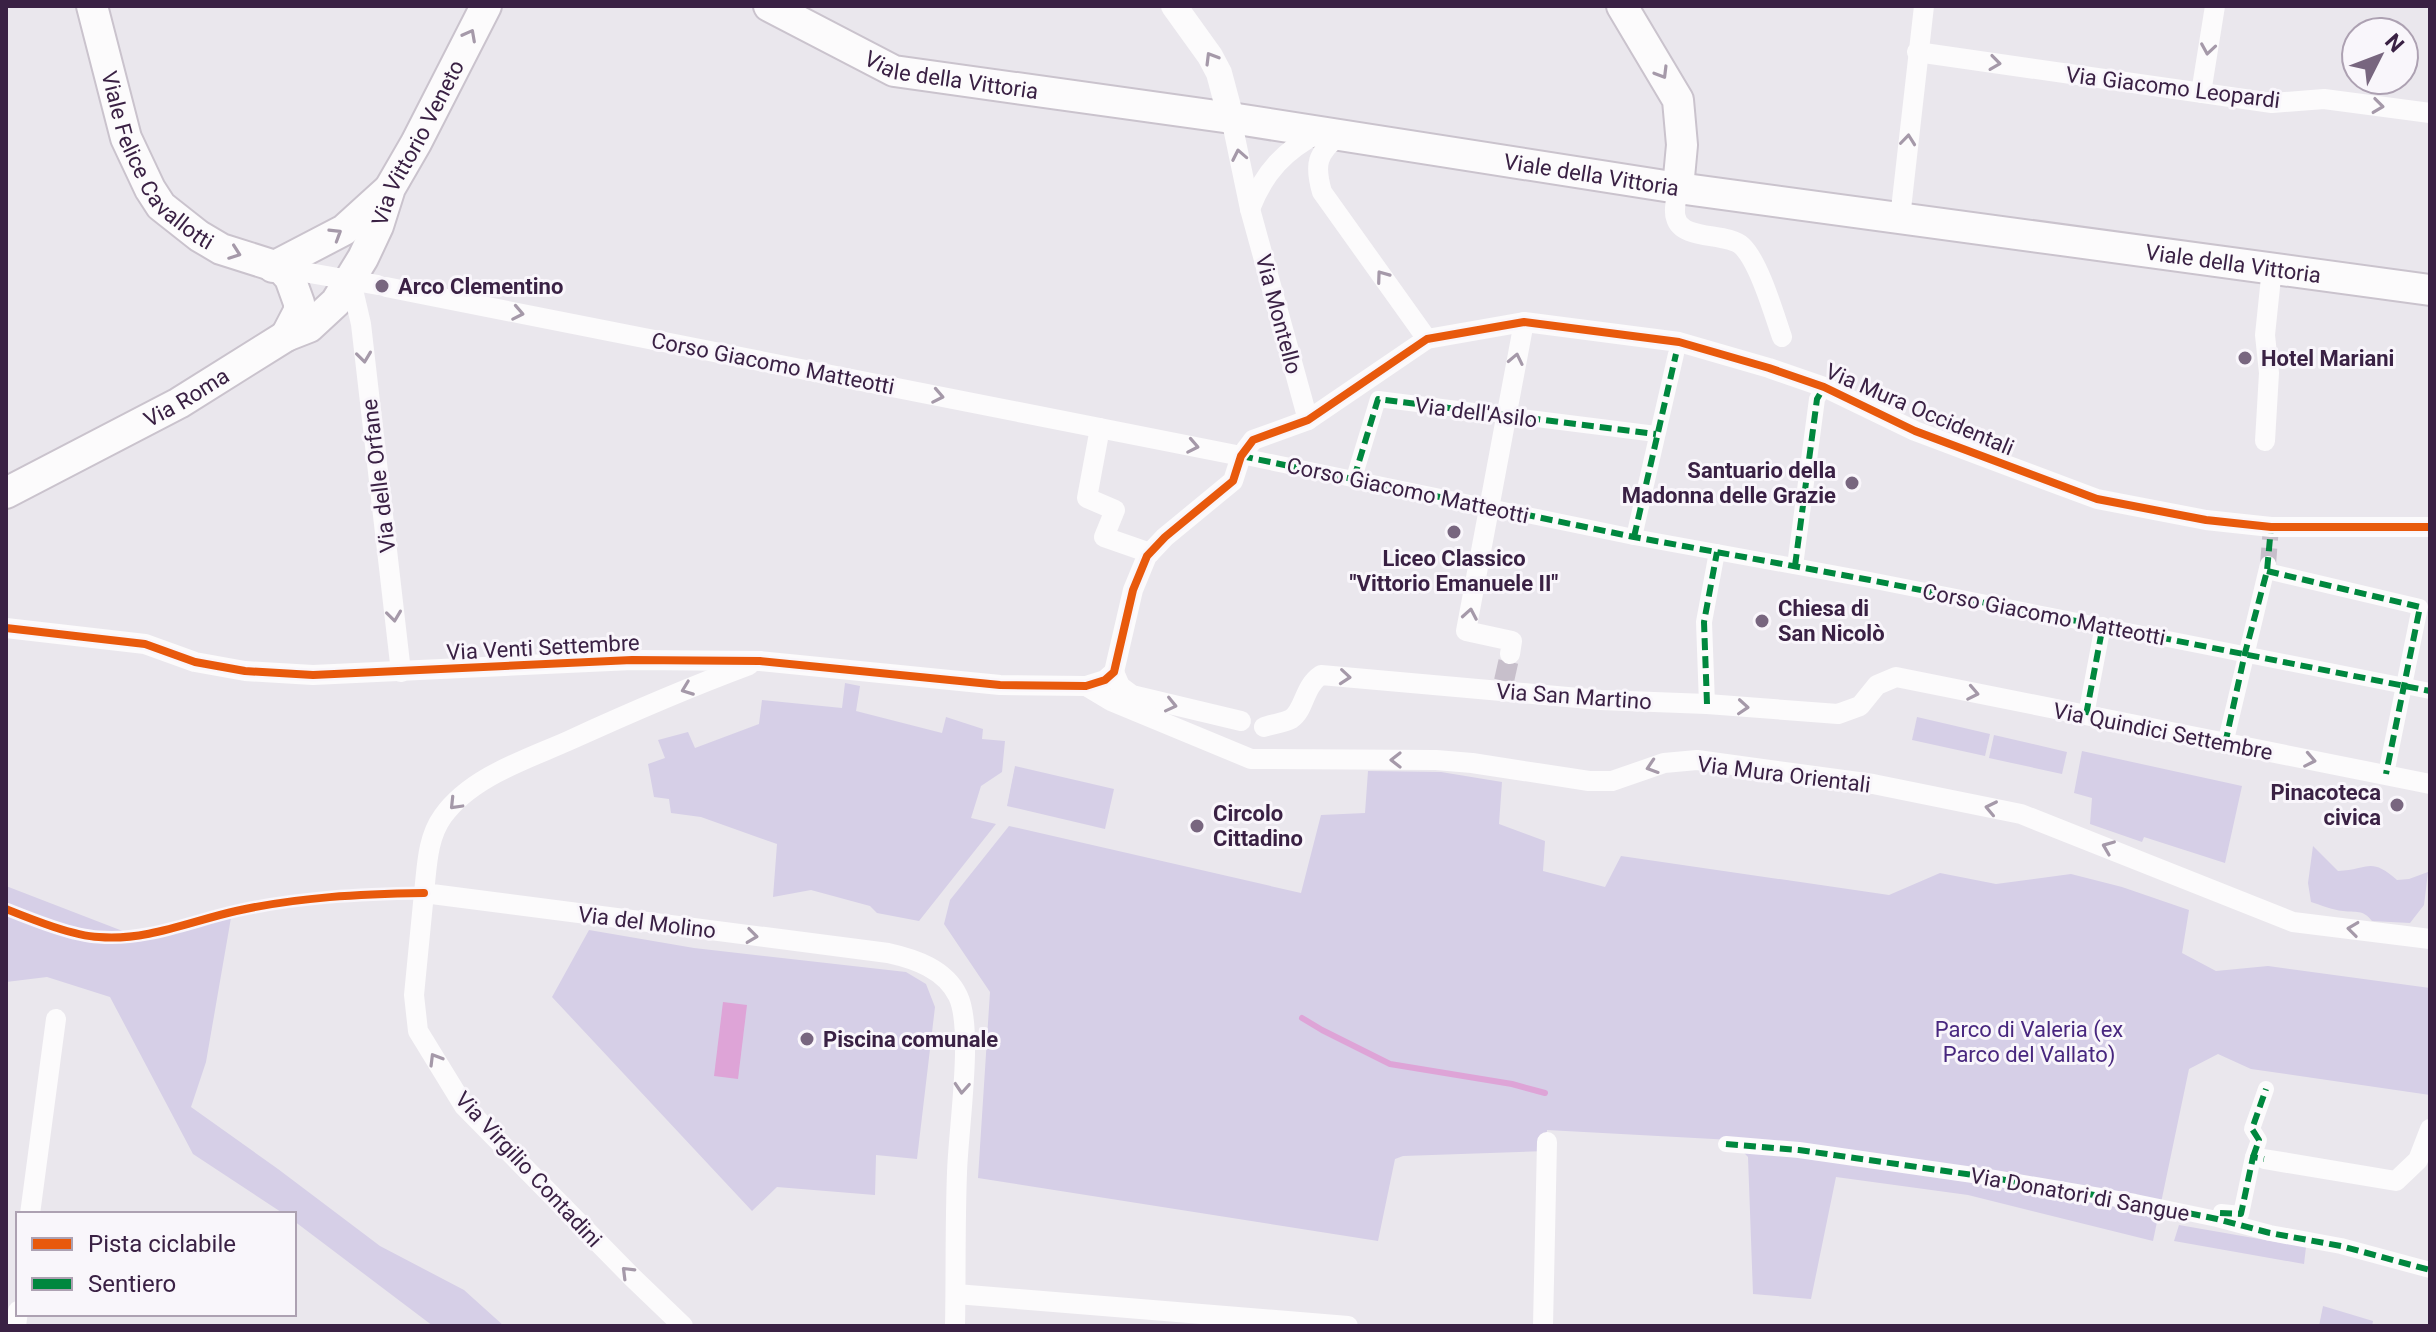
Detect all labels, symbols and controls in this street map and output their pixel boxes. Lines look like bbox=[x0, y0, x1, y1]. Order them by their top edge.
north arrow bbox=[2340, 16, 2420, 96]
one-way arrow bbox=[461, 28, 476, 43]
text: N bbox=[2380, 29, 2409, 57]
one-way arrow bbox=[2200, 43, 2217, 56]
street label: Viale della Vittoria bbox=[860, 46, 1040, 104]
one-way arrow bbox=[1205, 52, 1220, 67]
one-way arrow bbox=[1988, 54, 2001, 71]
street label: Via Vittorio Veneto bbox=[367, 56, 469, 229]
street label: Via Giacomo Leopardi bbox=[2064, 62, 2282, 113]
one-way arrow bbox=[1652, 64, 1668, 79]
street label: Viale Felice Cavallotti bbox=[96, 69, 218, 255]
one-way arrow bbox=[2371, 98, 2384, 115]
one-way arrow bbox=[1900, 133, 1917, 146]
one-way arrow bbox=[1231, 148, 1248, 162]
street label: Viale della Vittoria bbox=[1502, 149, 1681, 201]
one-way arrow bbox=[327, 229, 342, 244]
street label: Viale della Vittoria bbox=[2144, 240, 2323, 288]
one-way arrow bbox=[227, 244, 241, 260]
street label: Via Montello bbox=[1251, 252, 1306, 377]
one-way arrow bbox=[1377, 270, 1391, 285]
place label: Arco Clementino bbox=[398, 274, 563, 299]
marker: Arco Clementino bbox=[373, 277, 391, 295]
one-way arrow bbox=[511, 304, 525, 321]
street label: Corso Giacomo Matteotti bbox=[649, 328, 896, 399]
place label: Hotel Mariani bbox=[2261, 346, 2394, 371]
marker: Hotel Mariani bbox=[2236, 349, 2254, 367]
one-way arrow bbox=[356, 351, 373, 364]
one-way arrow bbox=[1507, 353, 1524, 366]
street label: Via Mura Occidentali bbox=[1822, 358, 2018, 460]
street label: Via Roma bbox=[140, 363, 233, 432]
one-way arrow bbox=[931, 387, 944, 404]
street label: Via dell'Asilo bbox=[1413, 393, 1539, 432]
street label: Via delle Orfane bbox=[357, 398, 400, 554]
one-way arrow bbox=[1186, 437, 1200, 454]
street label: Corso Giacomo Matteotti bbox=[1285, 453, 1531, 528]
place label: Santuario della Madonna delle Grazie bbox=[1622, 458, 1836, 508]
marker: Santuario della Madonna delle Grazie bbox=[1843, 474, 1861, 492]
marker: Liceo Classico "Vittorio Emanuele II" bbox=[1445, 523, 1463, 541]
place label: Liceo Classico "Vittorio Emanuele II" bbox=[1350, 546, 1558, 596]
street label: Corso Giacomo Matteotti bbox=[1920, 579, 2167, 650]
place label: Chiesa di San Nicolò bbox=[1778, 596, 1885, 646]
one-way arrow bbox=[1460, 607, 1477, 621]
one-way arrow bbox=[386, 610, 403, 623]
marker: Chiesa di San Nicolò bbox=[1753, 612, 1771, 630]
street label: Via Venti Settembre bbox=[446, 630, 640, 665]
one-way arrow bbox=[1339, 668, 1352, 685]
one-way arrow bbox=[681, 679, 695, 696]
street label: Via San Martino bbox=[1495, 679, 1653, 714]
one-way arrow bbox=[1966, 683, 1980, 700]
one-way arrow bbox=[1164, 696, 1178, 713]
one-way arrow bbox=[1737, 698, 1750, 715]
street label: Via Quindici Settembre bbox=[2051, 698, 2275, 765]
one-way arrow bbox=[2303, 750, 2317, 767]
one-way arrow bbox=[1389, 751, 1402, 768]
street label: Via Mura Orientali bbox=[1696, 751, 1872, 798]
one-way arrow bbox=[1646, 758, 1660, 774]
place label: Pinacoteca civica bbox=[2270, 780, 2381, 830]
one-way arrow bbox=[450, 795, 464, 809]
marker: Pinacoteca civica bbox=[2388, 796, 2406, 814]
place label: Circolo Cittadino bbox=[1213, 801, 1303, 851]
one-way arrow bbox=[1985, 801, 1998, 818]
marker: Circolo Cittadino bbox=[1188, 817, 1206, 835]
one-way arrow bbox=[2102, 840, 2116, 857]
street label: Via del Molino bbox=[577, 902, 717, 943]
one-way arrow bbox=[2346, 921, 2359, 938]
one-way arrow bbox=[746, 927, 759, 944]
park label: Parco di Valeria (ex Parco del Vallato) bbox=[1935, 1017, 2123, 1068]
place label: Piscina comunale bbox=[823, 1027, 998, 1052]
marker: Piscina comunale bbox=[798, 1030, 816, 1048]
one-way arrow bbox=[429, 1053, 445, 1068]
one-way arrow bbox=[954, 1082, 971, 1095]
street label: Via Virgilio Contadini bbox=[450, 1086, 607, 1252]
street label: Via Donatori di Sangue bbox=[1968, 1163, 2192, 1226]
legend bbox=[16, 1212, 296, 1316]
text: Pista ciclabile bbox=[88, 1230, 236, 1258]
one-way arrow bbox=[622, 1267, 636, 1281]
text: Sentiero bbox=[88, 1270, 176, 1298]

